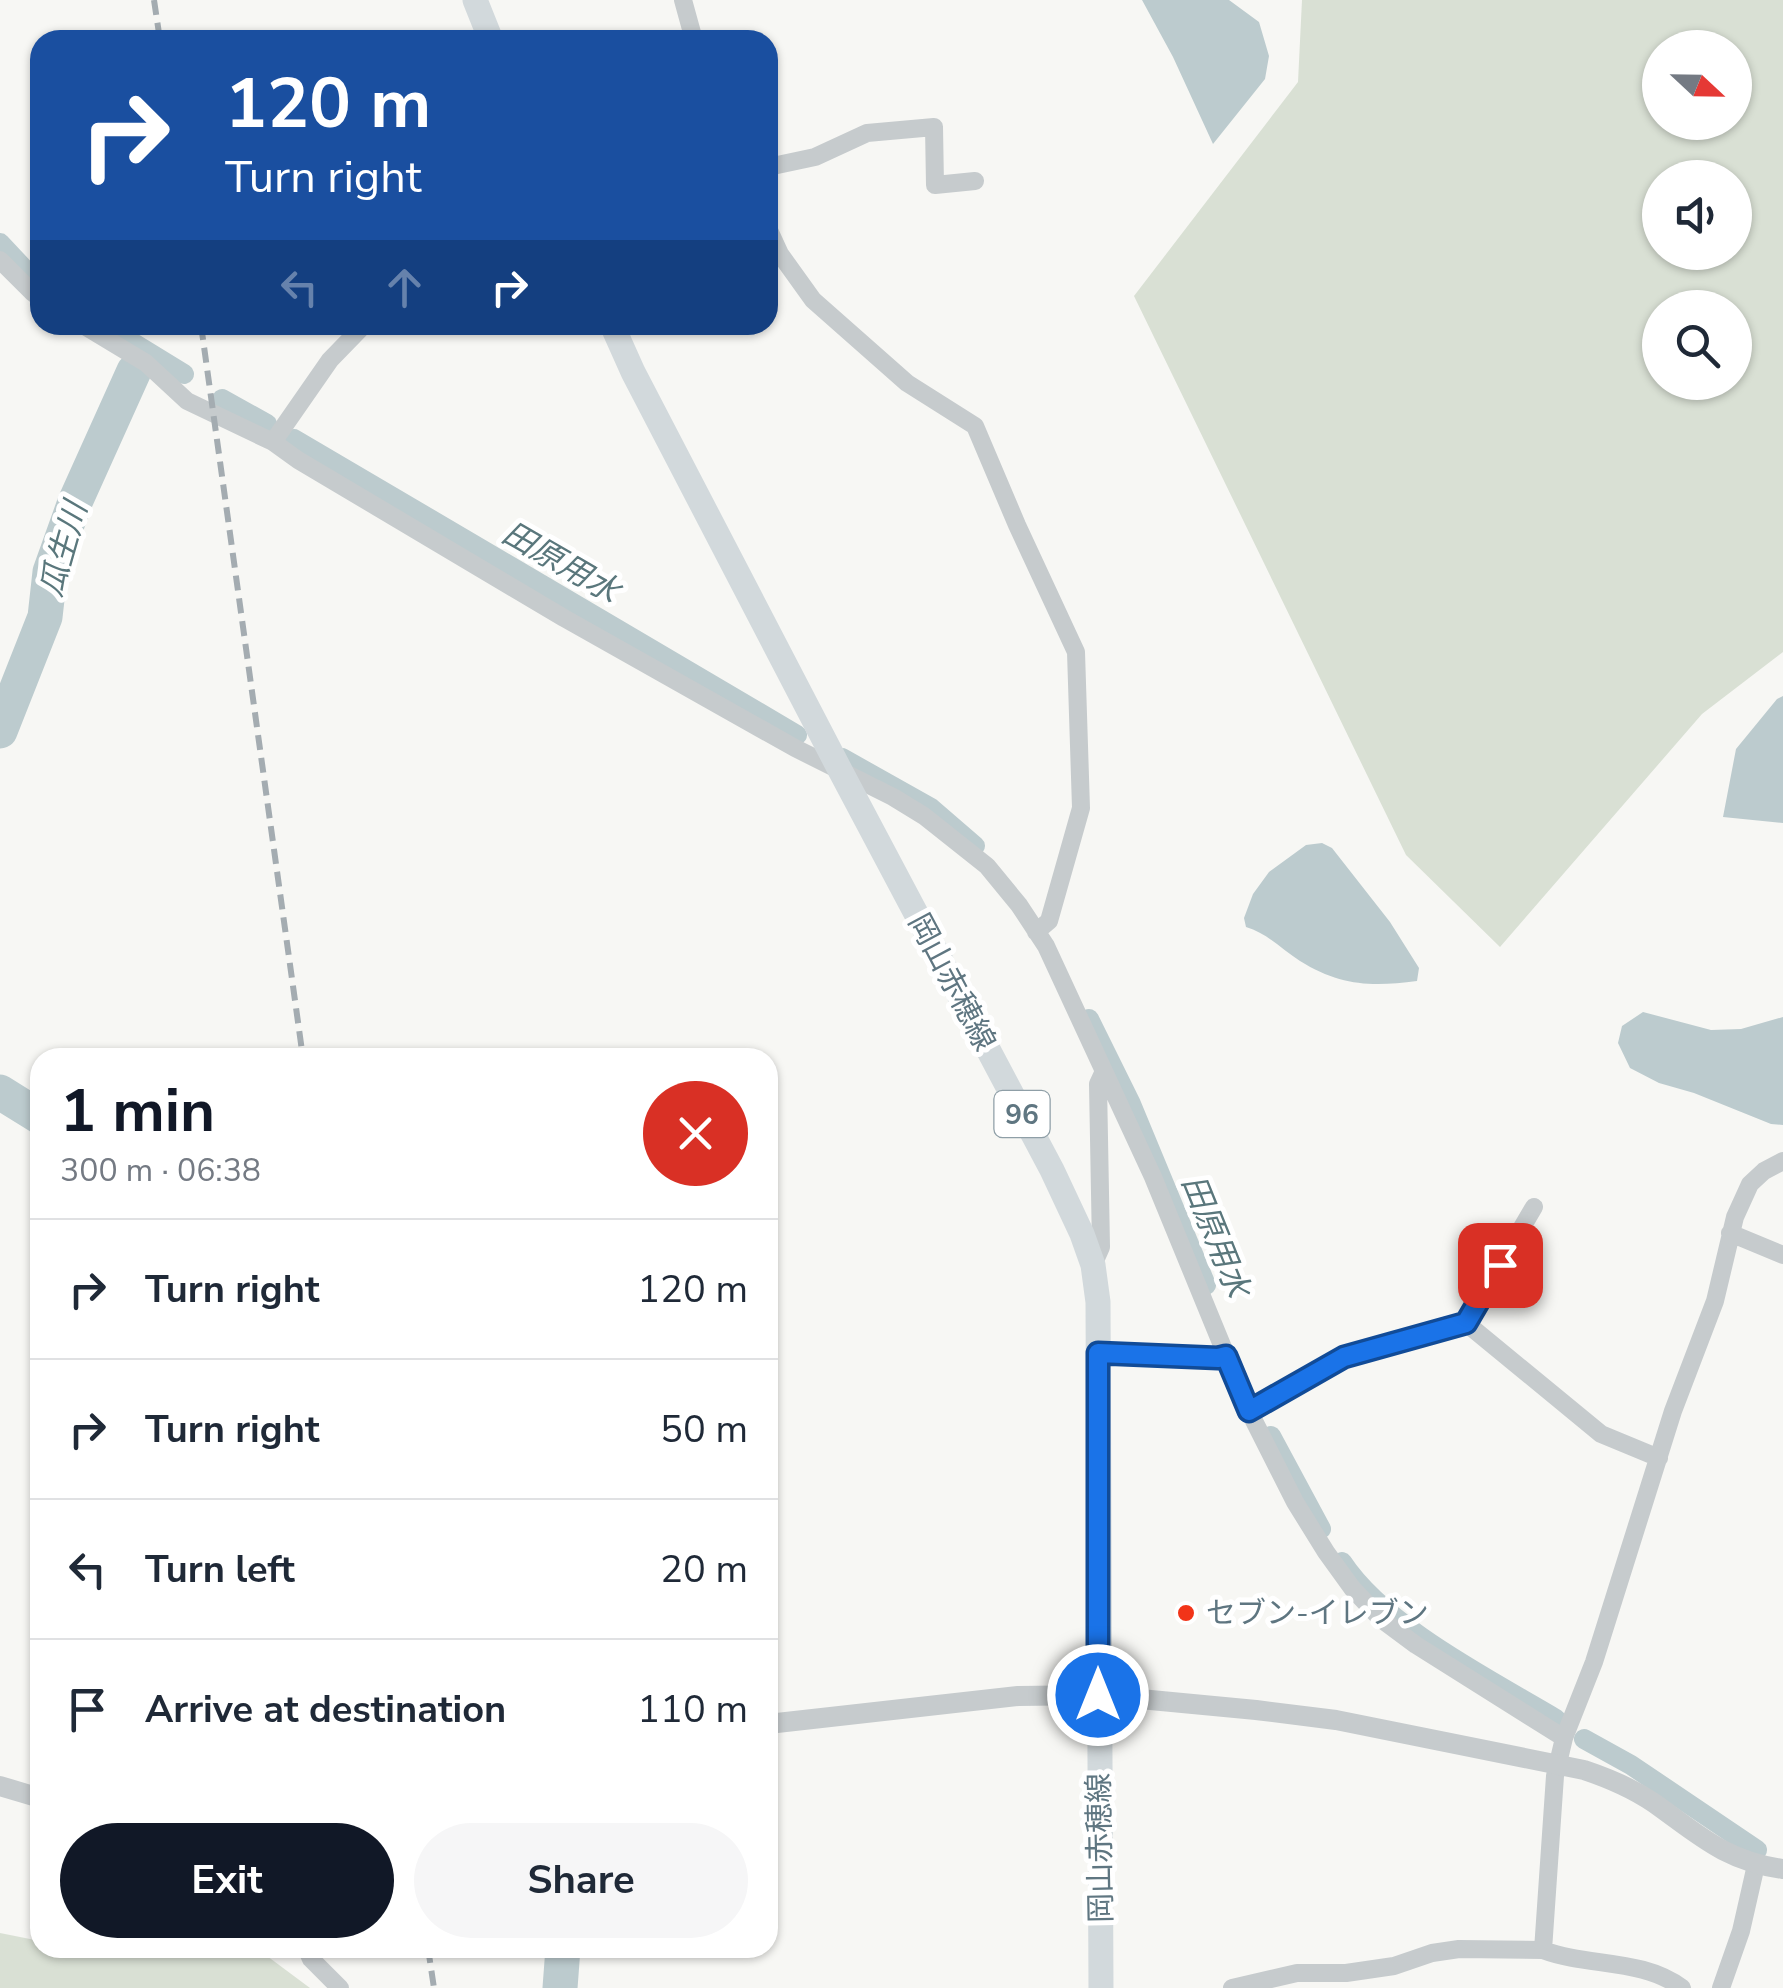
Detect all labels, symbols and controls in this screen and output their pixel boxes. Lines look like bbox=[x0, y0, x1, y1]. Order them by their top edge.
north arrow bbox=[1642, 30, 1752, 140]
map controls bbox=[1642, 30, 1752, 400]
text: 120 m bbox=[225, 56, 431, 152]
icon: right bbox=[60, 70, 190, 200]
text: Turn right bbox=[225, 147, 422, 208]
button: sound bbox=[1642, 160, 1752, 270]
icon: left bbox=[272, 260, 327, 315]
icon: ahead bbox=[377, 260, 432, 315]
icon: right bbox=[482, 260, 537, 315]
button: search bbox=[1642, 290, 1752, 400]
water label: 瓜生川 bbox=[30, 494, 98, 601]
water label: 田原用水 bbox=[495, 512, 630, 615]
street label: 岡山赤穂線 bbox=[898, 906, 1005, 1058]
text: 1 min bbox=[60, 1070, 215, 1152]
button: close bbox=[643, 1081, 748, 1186]
road number: 96 bbox=[994, 1091, 1050, 1137]
text: 300 m · 06:38 bbox=[60, 1149, 261, 1192]
water label: 田原用水 bbox=[1172, 1169, 1261, 1306]
pin bbox=[1458, 1223, 1543, 1308]
icon: arrive bbox=[1473, 1238, 1528, 1293]
icon: right bbox=[60, 1262, 115, 1317]
text: Turn right bbox=[145, 1264, 320, 1315]
text: 120 m bbox=[637, 1264, 748, 1315]
icon: right bbox=[60, 1402, 115, 1457]
text: Turn right bbox=[145, 1404, 320, 1455]
text: 50 m bbox=[660, 1404, 748, 1455]
icon: left bbox=[60, 1542, 115, 1597]
text: Turn left bbox=[145, 1544, 295, 1595]
text: 20 m bbox=[660, 1544, 748, 1595]
place label: セブン-イレブン bbox=[1206, 1593, 1429, 1634]
marker: セブン-イレブン bbox=[1175, 1602, 1197, 1624]
position arrow bbox=[1046, 1643, 1150, 1747]
icon: arrive bbox=[60, 1682, 115, 1737]
text: Arrive at destination bbox=[145, 1684, 506, 1735]
text: 110 m bbox=[637, 1684, 748, 1735]
street label: 岡山赤穂線 bbox=[1079, 1773, 1122, 1923]
button: Exit bbox=[60, 1823, 394, 1938]
button: Share bbox=[414, 1823, 748, 1938]

